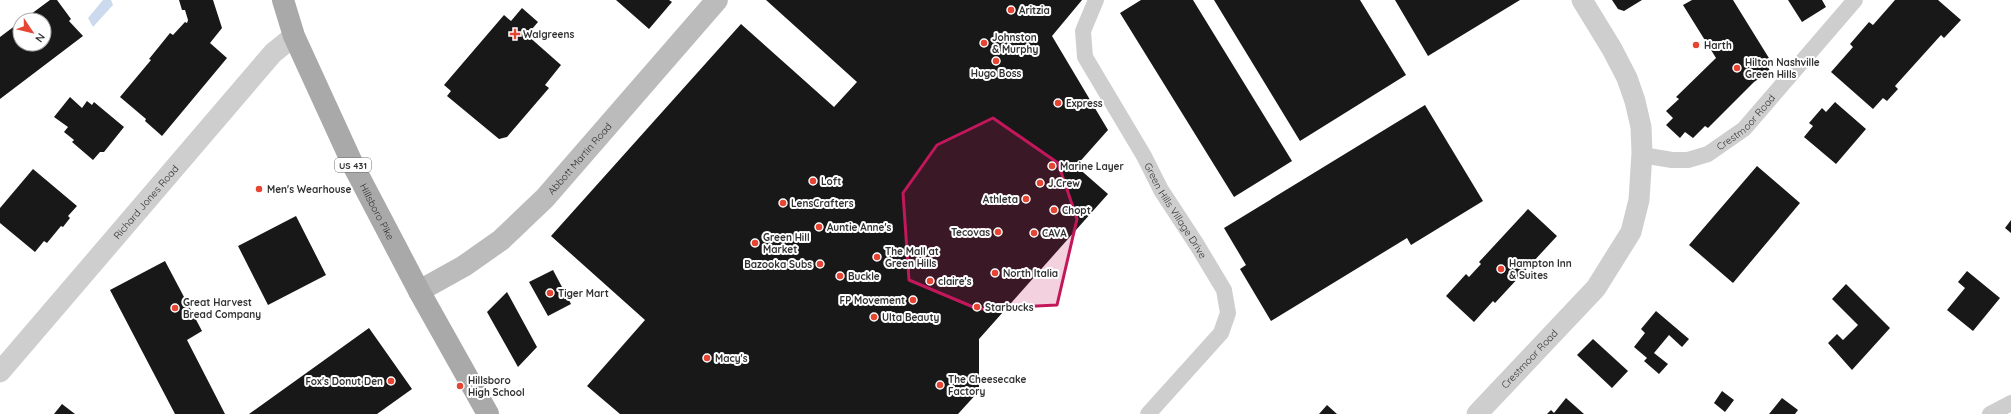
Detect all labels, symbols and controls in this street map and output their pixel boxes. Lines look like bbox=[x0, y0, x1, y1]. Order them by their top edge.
place label: Aritzia bbox=[1019, 4, 1050, 17]
marker: Aritzia bbox=[1006, 5, 1016, 15]
north arrow bbox=[12, 12, 52, 52]
place label: Walgreens bbox=[523, 28, 574, 41]
marker: Walgreens bbox=[510, 29, 520, 39]
text: N bbox=[32, 30, 48, 45]
place label: Johnston & Murphy bbox=[992, 31, 1038, 56]
marker: Johnston & Murphy bbox=[979, 38, 989, 48]
place label: Harth bbox=[1704, 39, 1732, 52]
marker: Harth bbox=[1691, 40, 1701, 50]
marker: Hugo Boss bbox=[991, 56, 1001, 66]
place label: Hilton Nashville Green Hills bbox=[1745, 56, 1820, 81]
marker: Hilton Nashville Green Hills bbox=[1732, 63, 1742, 73]
place label: Hugo Boss bbox=[971, 67, 1021, 80]
street label: Crestmoor Road bbox=[1714, 91, 1778, 153]
place label: Express bbox=[1066, 97, 1103, 110]
marker: Express bbox=[1053, 98, 1063, 108]
street label: Abbott Martin Road bbox=[545, 120, 614, 197]
road number: US 431 bbox=[335, 158, 371, 172]
place label: Marine Layer bbox=[1060, 160, 1124, 173]
street label: Green Hills Village Drive bbox=[1142, 160, 1210, 261]
marker: Marine Layer bbox=[1047, 161, 1057, 171]
street label: Richard Jones Road bbox=[110, 162, 181, 242]
place label: Loft bbox=[821, 175, 841, 188]
marker: Loft bbox=[808, 176, 818, 186]
place label: J.Crew bbox=[1048, 177, 1080, 190]
marker: J.Crew bbox=[1035, 178, 1045, 188]
street label: Hillsboro Pike bbox=[357, 181, 398, 242]
place label: Men's Wearhouse bbox=[267, 183, 351, 196]
marker: Men's Wearhouse bbox=[254, 184, 264, 194]
place label: Athleta bbox=[983, 193, 1018, 206]
marker: Athleta bbox=[1021, 194, 1031, 204]
place label: LensCrafters bbox=[791, 197, 854, 210]
marker: LensCrafters bbox=[778, 198, 788, 208]
place label: Chopt bbox=[1062, 204, 1091, 217]
marker: Chopt bbox=[1049, 205, 1059, 215]
place label: Auntie Anne's bbox=[827, 221, 892, 234]
marker: Auntie Anne's bbox=[814, 222, 824, 232]
place label: Tecovas bbox=[951, 226, 990, 239]
marker: Tecovas bbox=[993, 227, 1003, 237]
place label: CAVA bbox=[1042, 227, 1067, 240]
marker: CAVA bbox=[1029, 228, 1039, 238]
place label: Green Hill Market bbox=[763, 231, 810, 256]
marker: Green Hill Market bbox=[750, 238, 760, 248]
place label: The Mall at Green Hills bbox=[885, 245, 939, 270]
marker: The Mall at Green Hills bbox=[872, 252, 882, 262]
place label: Hampton Inn & Suites bbox=[1509, 257, 1572, 282]
place label: Bazooka Subs bbox=[744, 258, 812, 271]
marker: Bazooka Subs bbox=[815, 259, 825, 269]
marker: Hampton Inn & Suites bbox=[1496, 264, 1506, 274]
place label: North Italia bbox=[1003, 267, 1058, 280]
marker: North Italia bbox=[990, 268, 1000, 278]
place label: Buckle bbox=[848, 270, 880, 283]
marker: Buckle bbox=[835, 271, 845, 281]
place label: claire's bbox=[938, 275, 972, 288]
marker: claire's bbox=[925, 276, 935, 286]
place label: Tiger Mart bbox=[558, 287, 609, 300]
marker: Tiger Mart bbox=[545, 288, 555, 298]
place label: FP Movement bbox=[840, 294, 905, 307]
marker: FP Movement bbox=[908, 295, 918, 305]
place label: Great Harvest Bread Company bbox=[183, 296, 261, 321]
place label: Starbucks bbox=[985, 301, 1034, 314]
marker: Starbucks bbox=[972, 302, 982, 312]
marker: Great Harvest Bread Company bbox=[170, 303, 180, 313]
place label: Ulta Beauty bbox=[882, 311, 940, 324]
marker: Ulta Beauty bbox=[869, 312, 879, 322]
street label: Crestmoor Road bbox=[1498, 326, 1560, 391]
place label: Macy's bbox=[715, 352, 748, 365]
marker: Macy's bbox=[702, 353, 712, 363]
place label: The Cheesecake Factory bbox=[948, 373, 1026, 398]
place label: Hillsboro High School bbox=[468, 374, 525, 399]
place label: Fox's Donut Den bbox=[305, 375, 383, 388]
marker: Fox's Donut Den bbox=[386, 376, 396, 386]
marker: The Cheesecake Factory bbox=[935, 380, 945, 390]
marker: Hillsboro High School bbox=[455, 381, 465, 391]

